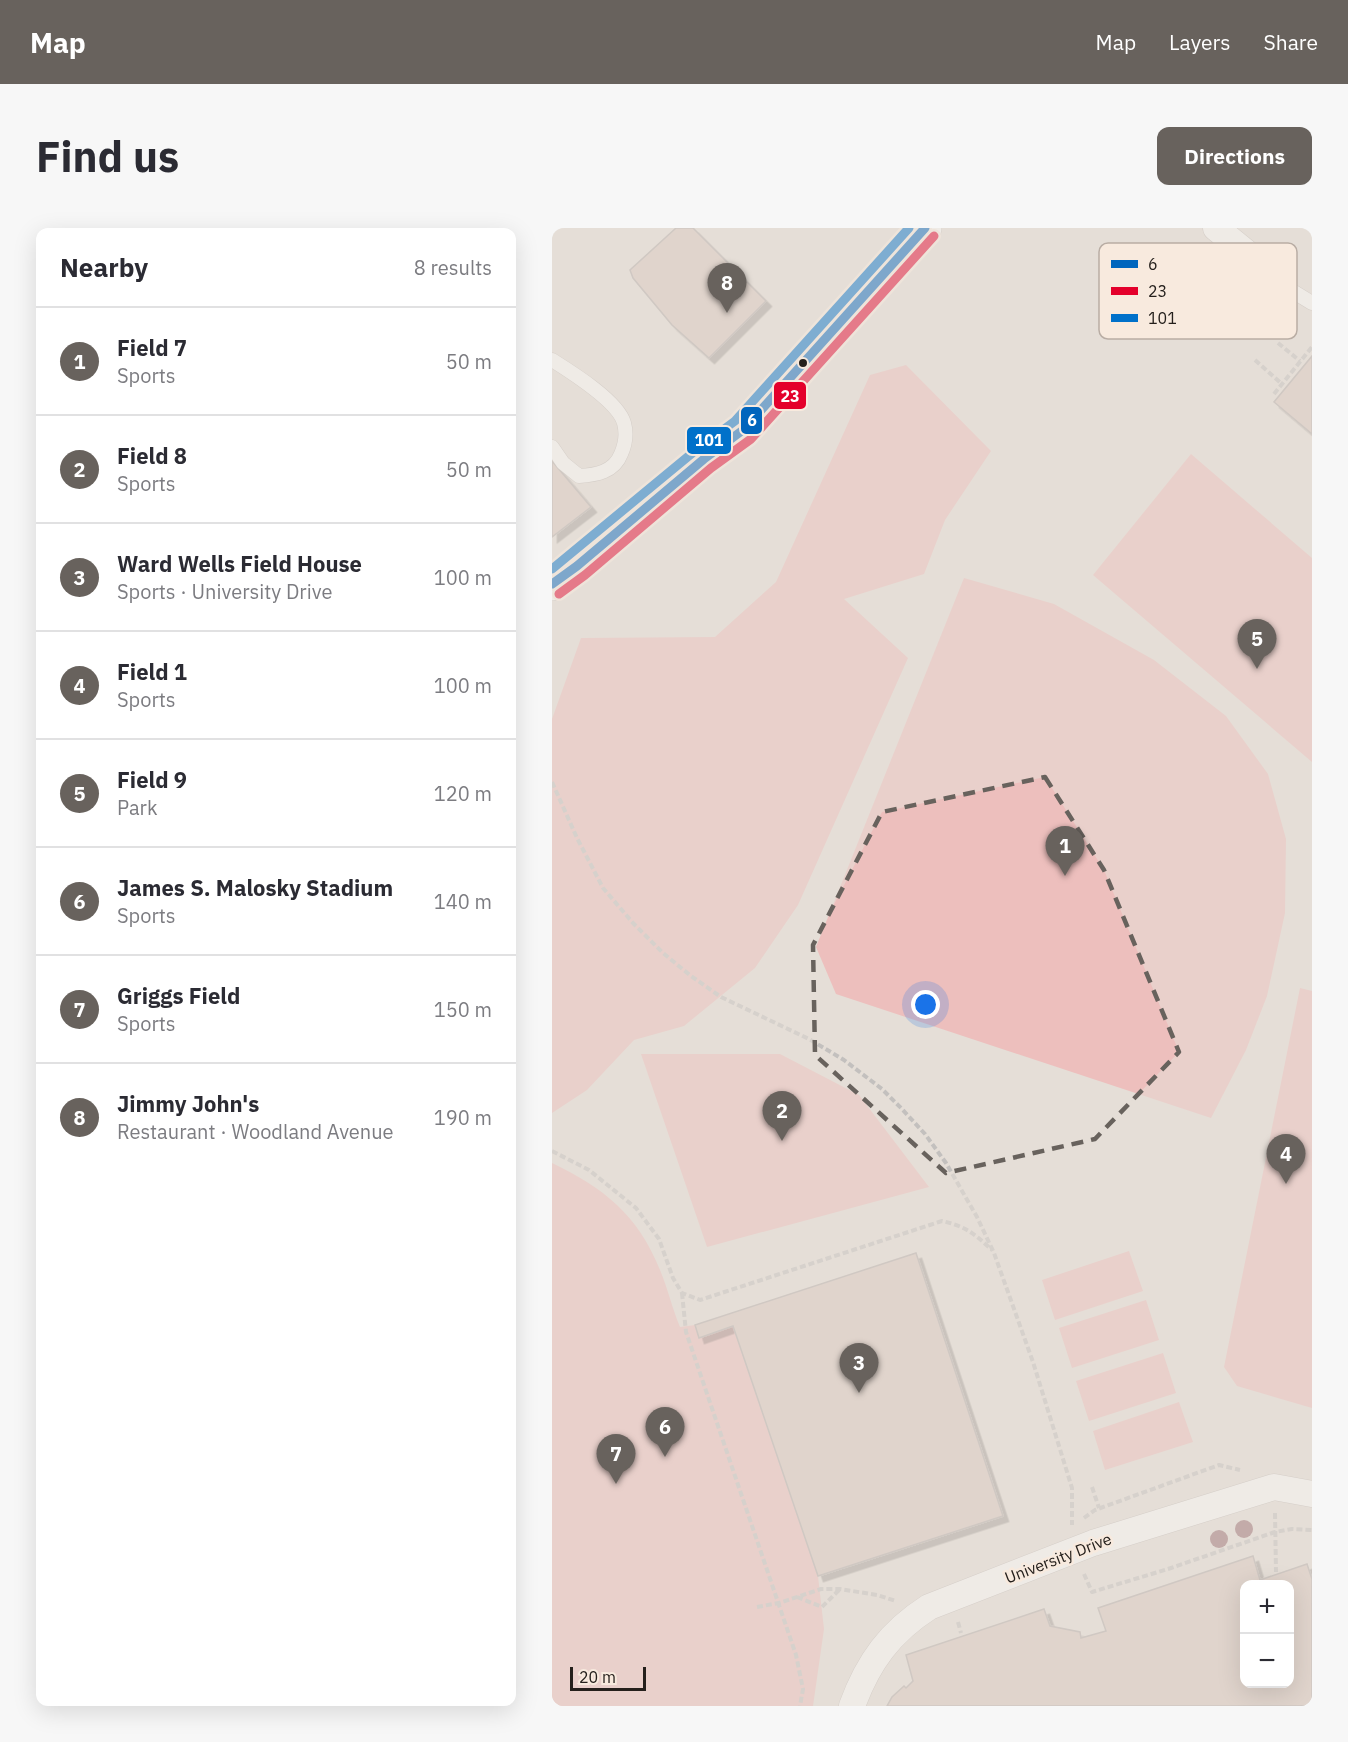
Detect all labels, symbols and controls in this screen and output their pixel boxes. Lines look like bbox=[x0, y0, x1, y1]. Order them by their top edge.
text: Map bbox=[30, 24, 86, 61]
text: Map bbox=[1096, 28, 1136, 56]
text: Layers bbox=[1169, 28, 1231, 56]
text: Share bbox=[1264, 28, 1318, 56]
button: Directions bbox=[1157, 127, 1312, 185]
text: Find us bbox=[36, 129, 179, 184]
legend bbox=[1099, 243, 1297, 339]
text: Nearby bbox=[60, 250, 148, 284]
text: 8 results bbox=[414, 254, 492, 281]
text: 6 bbox=[1148, 254, 1158, 274]
pin: 8 bbox=[708, 264, 747, 313]
text: 23 bbox=[1148, 281, 1167, 301]
text: 101 bbox=[1148, 308, 1177, 328]
text: Field 7 bbox=[117, 333, 187, 362]
text: 1 bbox=[74, 348, 86, 375]
text: 50 m bbox=[446, 348, 492, 375]
unlabelled marker bbox=[797, 357, 809, 369]
text: Sports bbox=[117, 362, 176, 389]
line badge: 23 bbox=[773, 381, 807, 410]
text: 23 bbox=[780, 386, 800, 406]
line badge: 6 bbox=[740, 406, 763, 435]
text: 6 bbox=[747, 410, 757, 430]
line badge: 101 bbox=[686, 426, 732, 455]
text: 101 bbox=[695, 430, 724, 450]
text: Field 8 bbox=[117, 441, 187, 470]
text: 2 bbox=[74, 456, 86, 483]
text: 50 m bbox=[446, 456, 492, 483]
text: Sports bbox=[117, 470, 176, 497]
text: Ward Wells Field House bbox=[117, 549, 362, 578]
text: 3 bbox=[74, 564, 86, 591]
text: 100 m bbox=[434, 564, 492, 591]
text: Sports · University Drive bbox=[117, 578, 332, 605]
pin: 5 bbox=[1238, 620, 1276, 669]
text: Field 1 bbox=[117, 657, 187, 686]
text: 4 bbox=[74, 672, 86, 699]
text: 100 m bbox=[434, 672, 492, 699]
text: Sports bbox=[117, 686, 176, 713]
text: Field 9 bbox=[117, 765, 187, 794]
text: 5 bbox=[74, 780, 86, 807]
text: 120 m bbox=[434, 780, 492, 807]
text: Park bbox=[117, 794, 157, 821]
pin: 1 bbox=[1046, 826, 1084, 876]
text: James S. Malosky Stadium bbox=[117, 873, 393, 902]
text: 6 bbox=[74, 888, 86, 915]
text: 140 m bbox=[434, 888, 492, 915]
text: Sports bbox=[117, 902, 176, 929]
text: Griggs Field bbox=[117, 981, 240, 1010]
your location bbox=[911, 990, 940, 1019]
text: 7 bbox=[74, 996, 86, 1023]
text: 150 m bbox=[434, 996, 492, 1023]
text: Sports bbox=[117, 1010, 176, 1037]
text: Jimmy John's bbox=[117, 1089, 259, 1118]
pin: 2 bbox=[762, 1092, 802, 1141]
text: 8 bbox=[74, 1104, 86, 1131]
text: 190 m bbox=[434, 1104, 492, 1131]
text: Restaurant · Woodland Avenue bbox=[117, 1118, 394, 1145]
pin: 4 bbox=[1266, 1134, 1306, 1184]
pin: 3 bbox=[840, 1344, 878, 1393]
pin: 6 bbox=[646, 1408, 684, 1457]
pin: 7 bbox=[596, 1434, 636, 1484]
street label: University Drive bbox=[1002, 1528, 1114, 1588]
map controls bbox=[1240, 1580, 1294, 1688]
button: + bbox=[1240, 1580, 1294, 1634]
button: − bbox=[1240, 1634, 1294, 1688]
scale bar bbox=[570, 1664, 646, 1692]
text: 20 m bbox=[579, 1667, 616, 1687]

